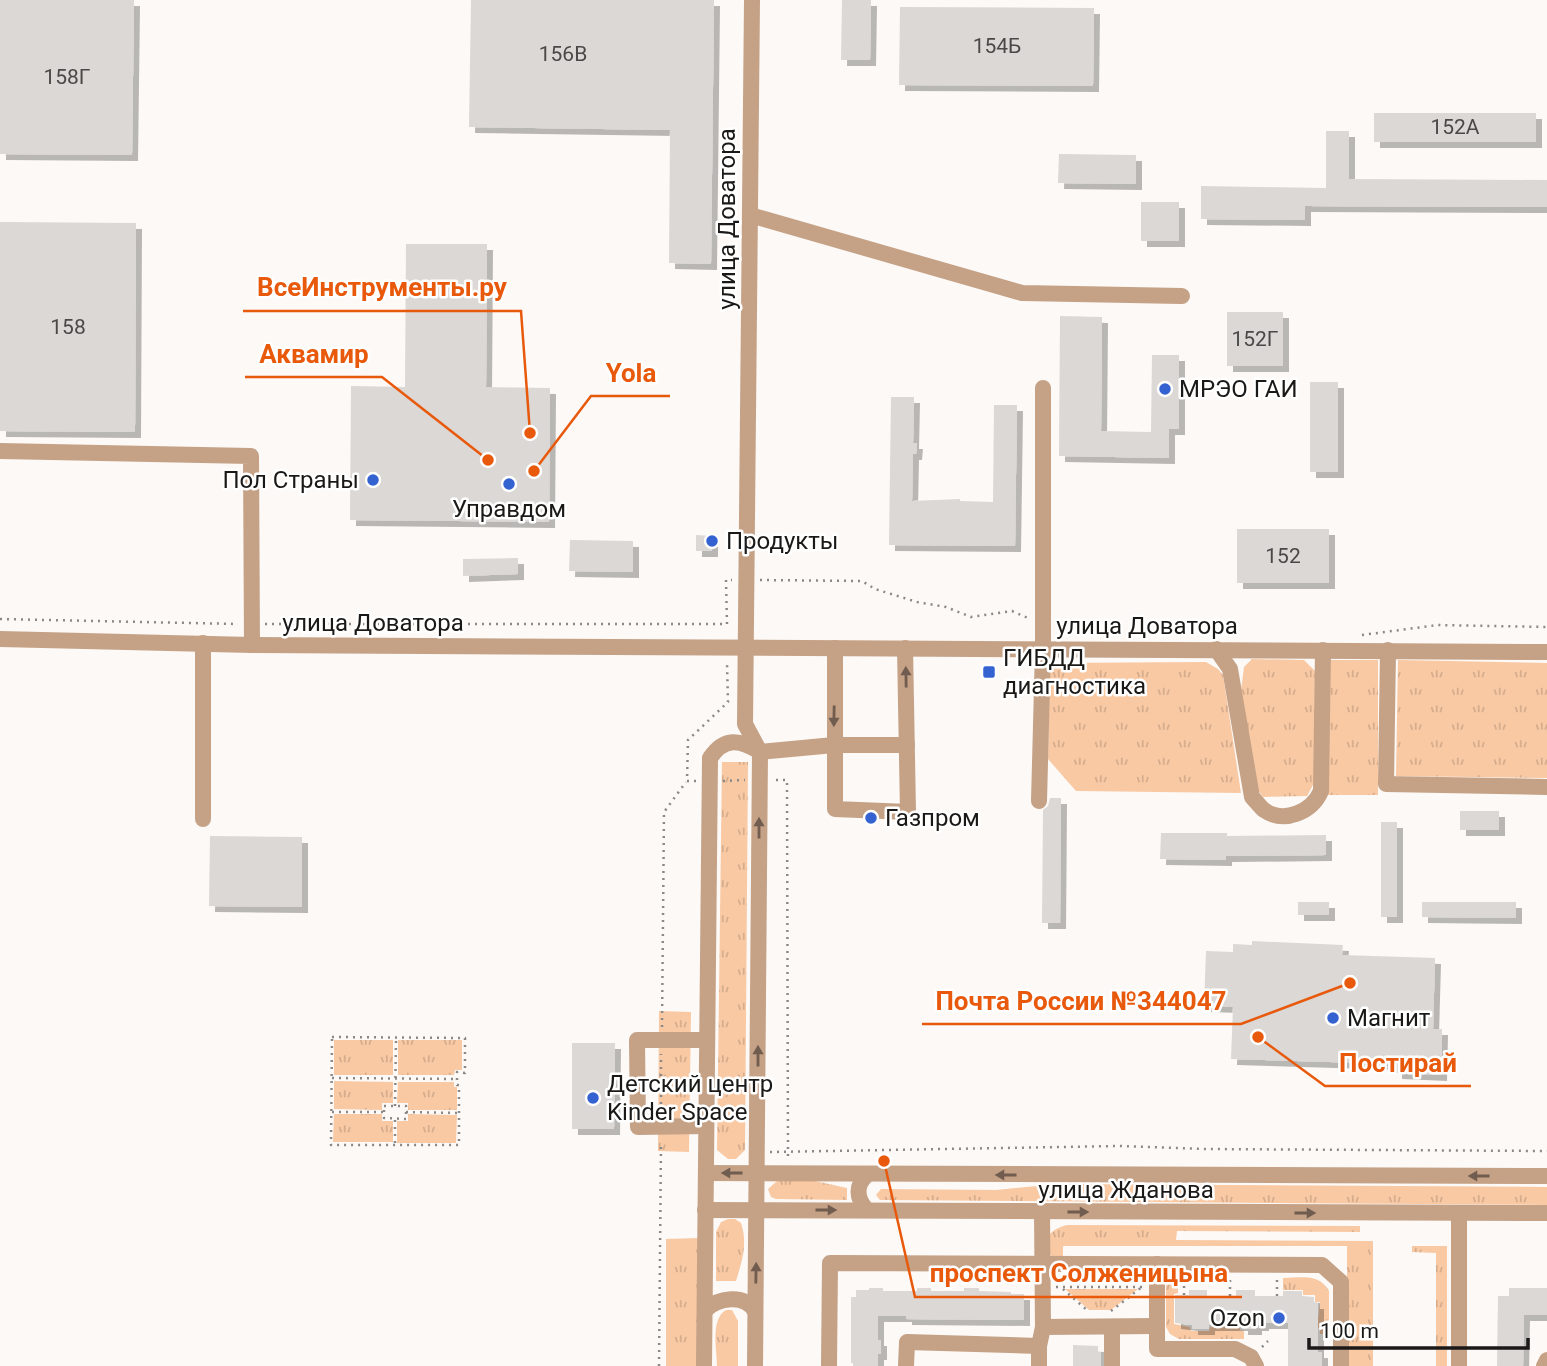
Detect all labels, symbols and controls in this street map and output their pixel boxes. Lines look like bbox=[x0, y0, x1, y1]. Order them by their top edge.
house number: 154Б bbox=[973, 34, 1021, 58]
house number: 156В bbox=[539, 42, 587, 66]
house number: 158Г bbox=[43, 65, 91, 89]
house number: 152А bbox=[1430, 115, 1480, 139]
street label: улица Доватора bbox=[713, 128, 741, 310]
callout: ВсеИнструменты.ру bbox=[243, 264, 521, 311]
text: ВсеИнструменты.ру bbox=[257, 272, 508, 302]
house number: 158 bbox=[50, 315, 86, 339]
house number: 152Г bbox=[1231, 327, 1279, 351]
callout: Аквамир bbox=[245, 330, 382, 377]
text: Аквамир bbox=[259, 339, 369, 369]
callout: Yola bbox=[591, 349, 670, 396]
text: Yola bbox=[606, 358, 656, 388]
place label: МРЭО ГАИ bbox=[1179, 375, 1298, 403]
marker: МРЭО ГАИ bbox=[1157, 381, 1173, 397]
place label: Пол Страны bbox=[222, 466, 359, 494]
marker: Пол Страны bbox=[365, 472, 381, 488]
marker: Управдом bbox=[501, 476, 517, 492]
place label: Управдом bbox=[452, 495, 566, 523]
place label: Продукты bbox=[726, 527, 838, 555]
marker: Продукты bbox=[704, 533, 720, 549]
house number: 152 bbox=[1265, 544, 1301, 568]
street label: улица Доватора bbox=[282, 609, 464, 637]
street label: улица Доватора bbox=[1056, 612, 1238, 640]
place label: ГИБДД диагностика bbox=[1003, 644, 1146, 700]
marker: ГИБДД диагностика bbox=[981, 664, 997, 680]
one-way arrow bbox=[900, 666, 912, 688]
one-way arrow bbox=[828, 705, 840, 727]
place label: Газпром bbox=[885, 804, 980, 832]
marker: Газпром bbox=[863, 810, 879, 826]
one-way arrow bbox=[753, 817, 765, 839]
callout: Почта России №344047 bbox=[922, 977, 1241, 1024]
text: Почта России №344047 bbox=[935, 986, 1227, 1016]
place label: Магнит bbox=[1347, 1004, 1431, 1032]
marker: Магнит bbox=[1325, 1010, 1341, 1026]
callout: Постирай bbox=[1325, 1039, 1471, 1086]
one-way arrow bbox=[752, 1044, 763, 1066]
text: Постирай bbox=[1339, 1048, 1457, 1078]
place label: Детский центр Kinder Space bbox=[607, 1070, 773, 1126]
marker: Детский центр Kinder Space bbox=[585, 1090, 601, 1106]
one-way arrow bbox=[720, 1167, 742, 1179]
one-way arrow bbox=[995, 1169, 1017, 1181]
one-way arrow bbox=[1468, 1170, 1490, 1182]
street label: улица Жданова bbox=[1038, 1176, 1214, 1204]
one-way arrow bbox=[815, 1204, 837, 1216]
one-way arrow bbox=[1067, 1207, 1089, 1218]
one-way arrow bbox=[1294, 1207, 1316, 1219]
callout: проспект Солженицына bbox=[915, 1250, 1242, 1297]
text: проспект Солженицына bbox=[930, 1258, 1228, 1288]
one-way arrow bbox=[750, 1262, 762, 1284]
place label: Ozon bbox=[1210, 1304, 1265, 1332]
scale bar bbox=[1309, 1306, 1528, 1350]
marker: Ozon bbox=[1271, 1310, 1287, 1326]
text: 100 m bbox=[1320, 1319, 1379, 1343]

